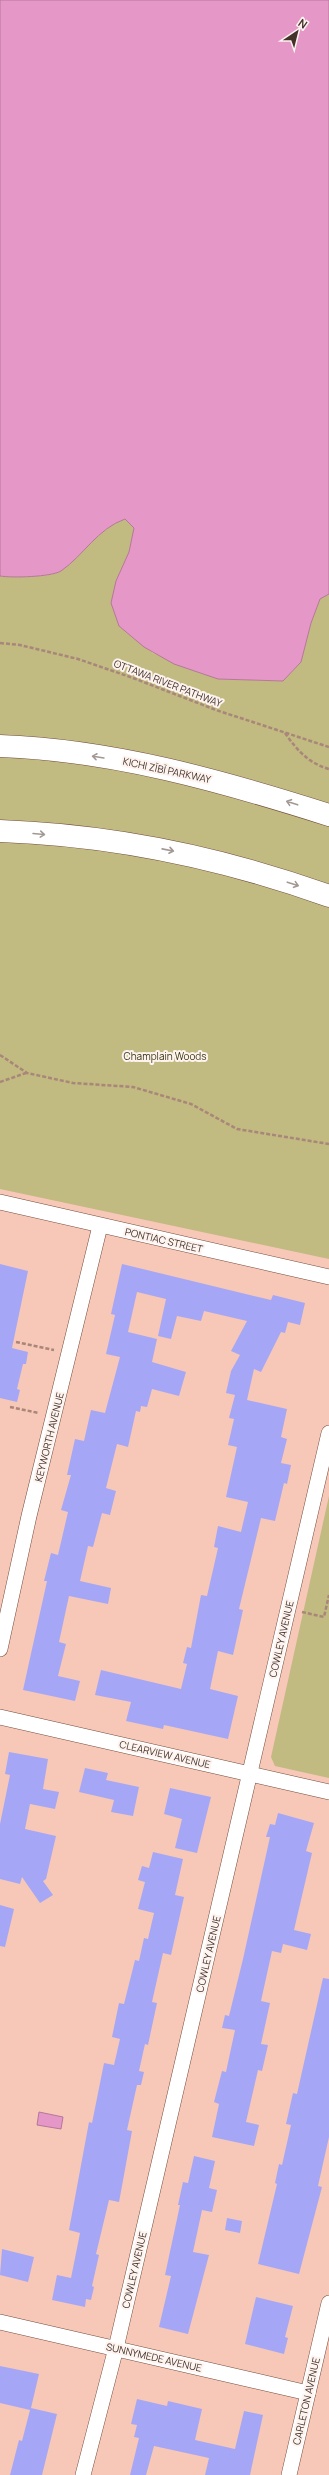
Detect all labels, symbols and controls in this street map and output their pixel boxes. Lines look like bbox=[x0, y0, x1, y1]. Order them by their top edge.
north arrow bbox=[277, 12, 317, 52]
text: N bbox=[295, 15, 311, 32]
street label: OTTAWA RIVER PATHWAY bbox=[112, 656, 224, 710]
one-way arrow bbox=[92, 753, 105, 761]
street label: KICHI ZĪBĪ PARKWAY bbox=[122, 754, 213, 786]
one-way arrow bbox=[286, 799, 299, 806]
one-way arrow bbox=[32, 830, 45, 837]
one-way arrow bbox=[161, 846, 174, 854]
one-way arrow bbox=[287, 881, 300, 888]
park label: Champlain Woods bbox=[124, 1049, 206, 1063]
street label: PONTIAC STREET bbox=[124, 1224, 204, 1256]
street label: KEYWORTH AVENUE bbox=[31, 1391, 67, 1483]
street label: COWLEY AVENUE bbox=[265, 1599, 297, 1679]
street label: CLEARVIEW AVENUE bbox=[118, 1737, 212, 1771]
street label: COWLEY AVENUE bbox=[192, 1914, 224, 1994]
street label: COWLEY AVENUE bbox=[118, 2230, 150, 2310]
street label: SUNNYMEDE AVENUE bbox=[105, 2339, 204, 2375]
street label: CARLETON AVENUE bbox=[289, 2356, 323, 2446]

